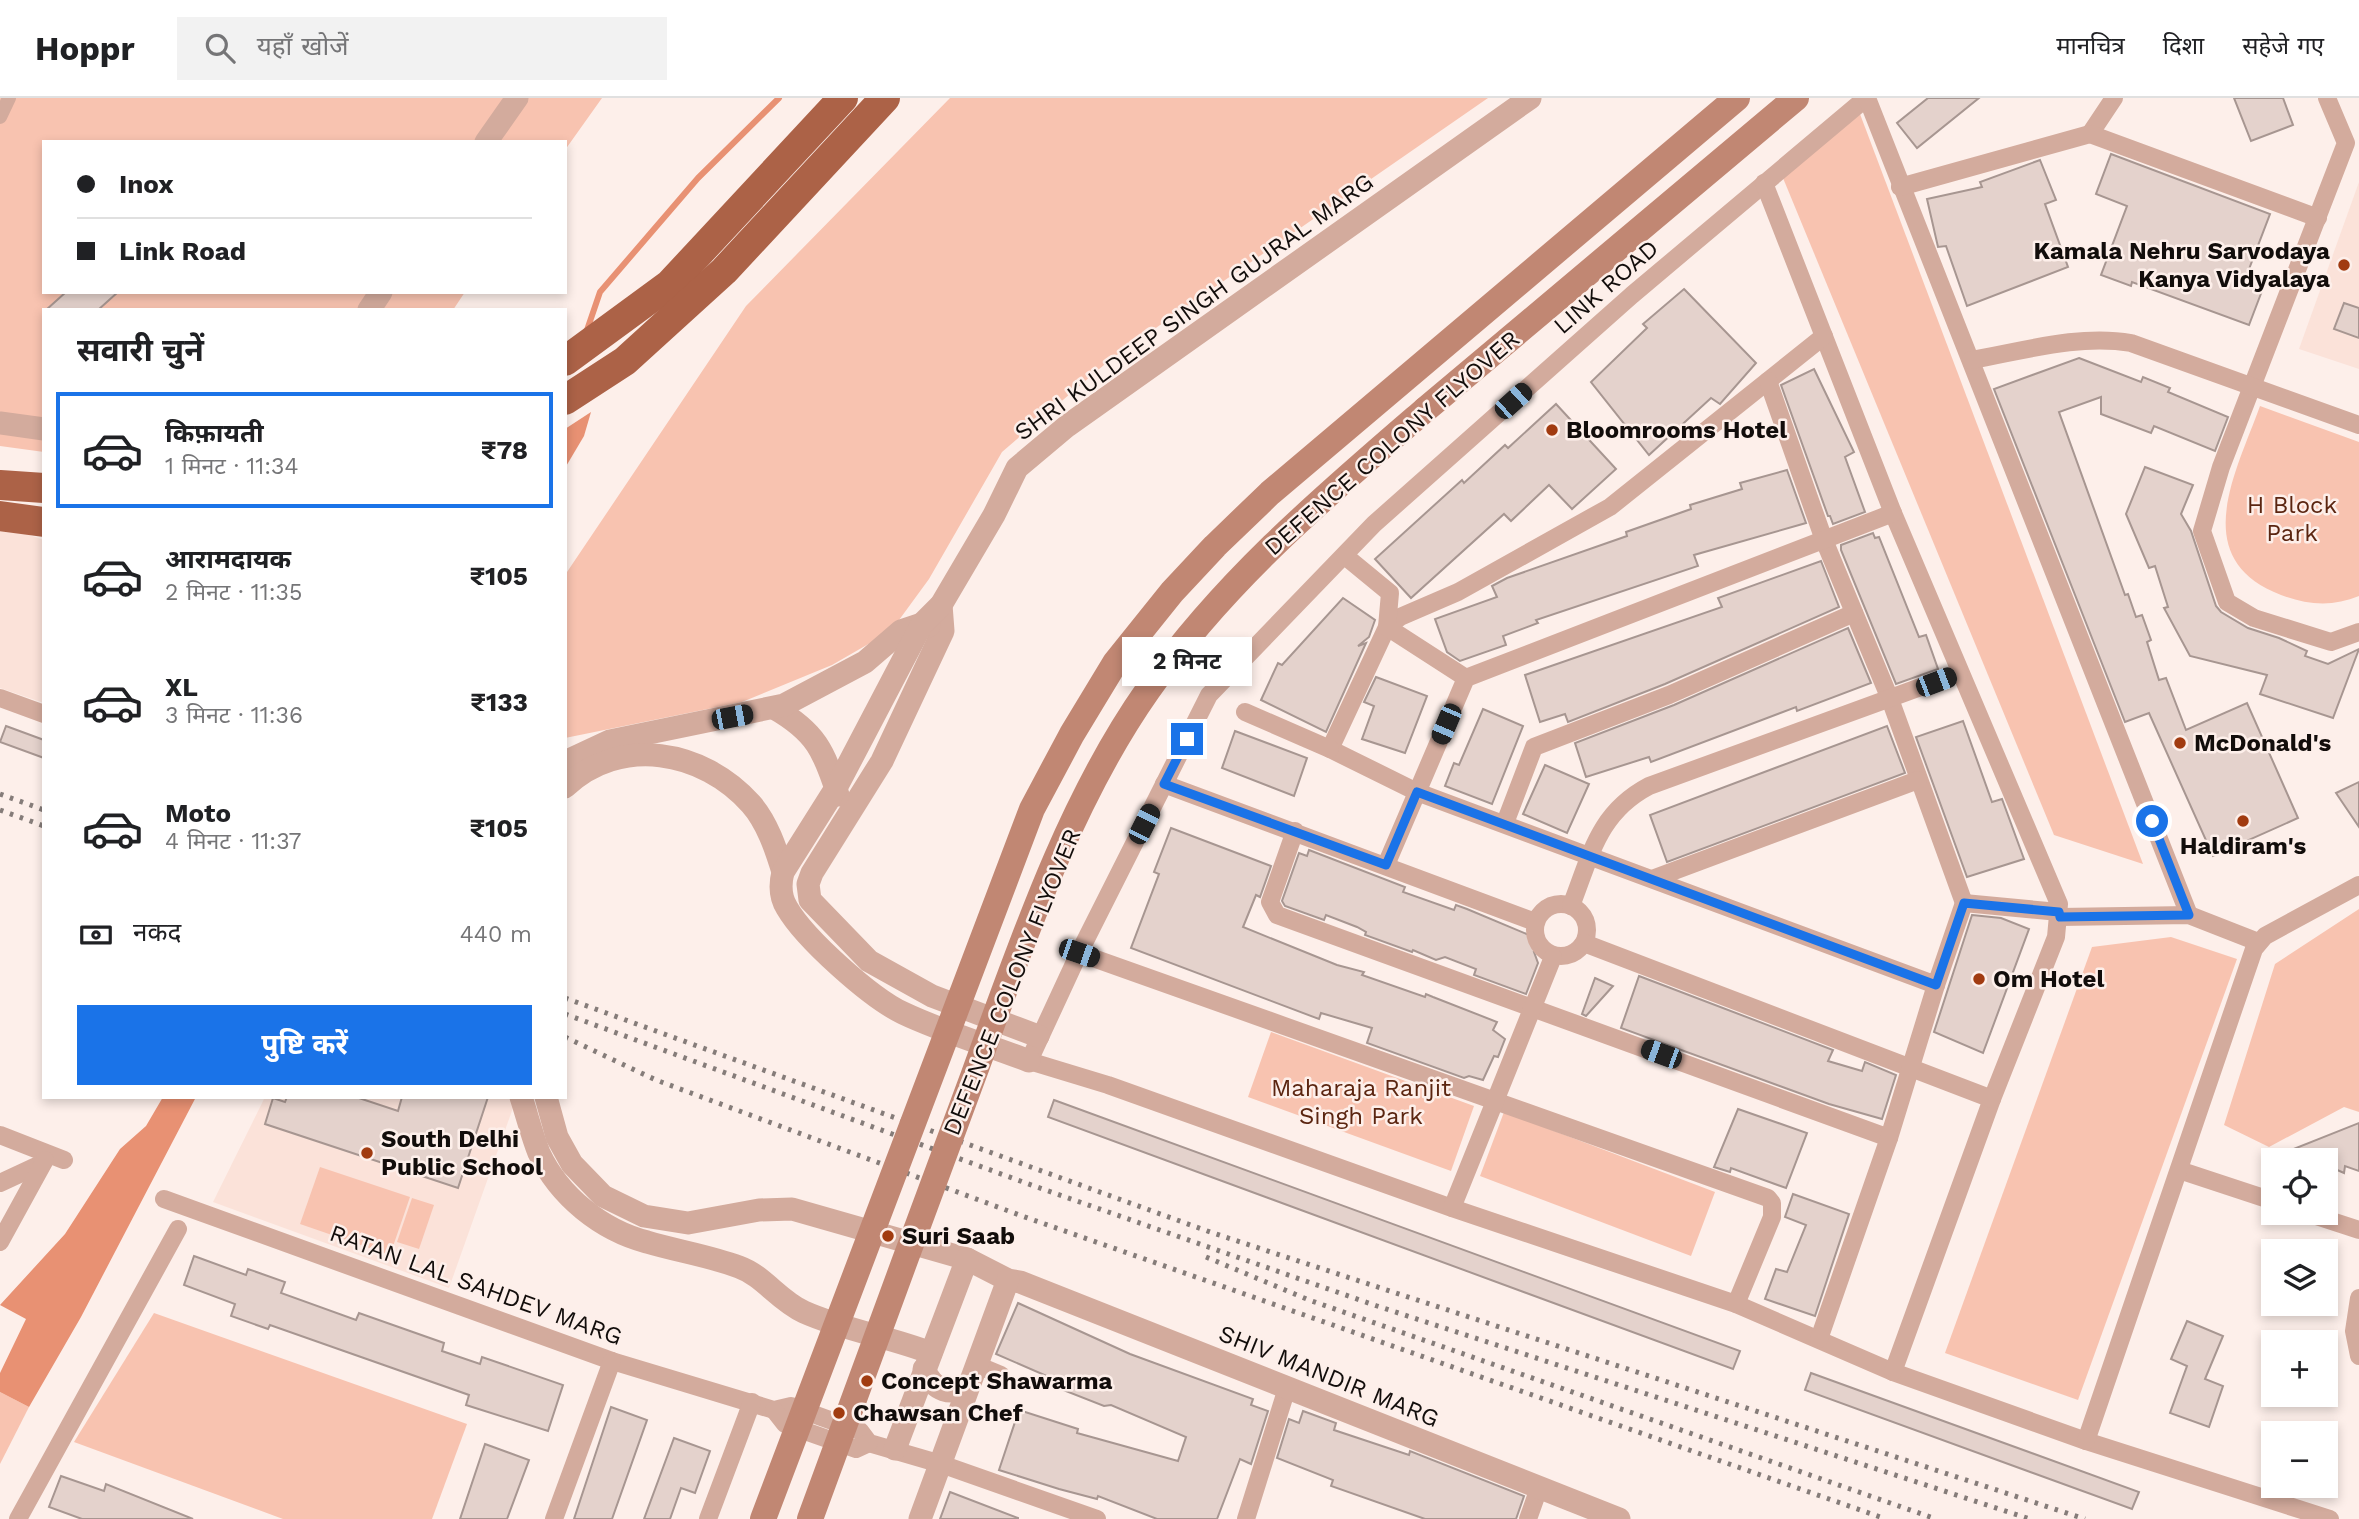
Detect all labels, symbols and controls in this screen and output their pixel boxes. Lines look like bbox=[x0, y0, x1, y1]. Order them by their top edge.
search box bbox=[177, 17, 667, 80]
text: Hoppr bbox=[35, 29, 135, 68]
icon: search bbox=[201, 29, 239, 67]
text: यहाँ खोजें bbox=[257, 31, 349, 61]
text: मानचित्र bbox=[2056, 32, 2125, 60]
text: दिशा bbox=[2163, 32, 2204, 60]
text: सहेजे गए bbox=[2242, 32, 2324, 60]
street label: SHRI KULDEEP SINGH GUJRAL MARG bbox=[1009, 168, 1379, 446]
text: Inox bbox=[119, 169, 174, 199]
street label: LINK ROAD bbox=[1548, 234, 1664, 340]
text: Link Road bbox=[119, 236, 246, 266]
place label: Kamala Nehru Sarvodaya Kanya Vidyalaya bbox=[2033, 237, 2330, 293]
marker: Kamala Nehru Sarvodaya Kanya Vidyalaya bbox=[2336, 257, 2352, 273]
street label: DEFENCE COLONY FLYOVER bbox=[1259, 325, 1525, 561]
text: सवारी चुनें bbox=[77, 331, 204, 369]
car bbox=[1491, 379, 1536, 423]
place label: Bloomrooms Hotel bbox=[1566, 416, 1787, 444]
text: किफ़ायती bbox=[165, 418, 264, 448]
icon: car bbox=[81, 419, 144, 482]
marker: Bloomrooms Hotel bbox=[1544, 422, 1560, 438]
text: ₹78 bbox=[481, 435, 528, 465]
text: 1 मिनट · 11:34 bbox=[165, 453, 299, 480]
park label: H Block Park bbox=[2247, 491, 2338, 547]
text: आरामदायक bbox=[165, 544, 291, 574]
icon: car bbox=[81, 545, 144, 608]
text: ₹105 bbox=[469, 561, 528, 591]
text: 2 मिनट · 11:35 bbox=[165, 579, 302, 606]
callout: 2 मिनट bbox=[1122, 638, 1252, 686]
text: 2 मिनट bbox=[1153, 648, 1221, 675]
car bbox=[1913, 665, 1960, 699]
icon: car bbox=[81, 671, 144, 734]
text: XL bbox=[165, 672, 198, 702]
text: ₹133 bbox=[470, 687, 528, 717]
car bbox=[1429, 701, 1464, 747]
text: 3 मिनट · 11:36 bbox=[165, 702, 303, 729]
car bbox=[710, 703, 755, 731]
route end bbox=[1171, 723, 1203, 755]
place label: McDonald's bbox=[2194, 729, 2332, 757]
marker: McDonald's bbox=[2172, 735, 2188, 751]
icon: car bbox=[81, 797, 144, 860]
text: Moto bbox=[165, 798, 231, 828]
car bbox=[1126, 801, 1163, 847]
route start bbox=[2136, 805, 2168, 837]
text: ₹105 bbox=[469, 813, 528, 843]
marker: Haldiram's bbox=[2235, 813, 2251, 829]
street label: DEFENCE COLONY FLYOVER bbox=[937, 824, 1087, 1140]
text: 4 मिनट · 11:37 bbox=[165, 828, 302, 855]
place label: Haldiram's bbox=[2180, 832, 2307, 860]
icon: cash bbox=[77, 916, 115, 954]
text: नकद bbox=[133, 917, 181, 947]
text: 440 m bbox=[460, 921, 532, 948]
car bbox=[1056, 936, 1103, 970]
place label: Om Hotel bbox=[1993, 965, 2104, 993]
marker: Om Hotel bbox=[1971, 971, 1987, 987]
button: पुष्टि करें bbox=[77, 1005, 532, 1085]
car bbox=[1638, 1037, 1685, 1071]
park label: Maharaja Ranjit Singh Park bbox=[1271, 1074, 1451, 1130]
place label: South Delhi Public School bbox=[381, 1125, 543, 1181]
marker: South Delhi Public School bbox=[359, 1145, 375, 1161]
map controls bbox=[2261, 1148, 2338, 1498]
button: locate bbox=[2261, 1148, 2338, 1225]
street label: RATAN LAL SAHDEV MARG bbox=[326, 1219, 626, 1351]
place label: Suri Saab bbox=[902, 1222, 1015, 1250]
marker: Suri Saab bbox=[880, 1228, 896, 1244]
button: layers bbox=[2261, 1239, 2338, 1316]
street label: SHIV MANDIR MARG bbox=[1215, 1319, 1443, 1433]
button: + bbox=[2261, 1330, 2338, 1407]
place label: Concept Shawarma bbox=[881, 1367, 1112, 1395]
marker: Concept Shawarma bbox=[859, 1373, 875, 1389]
place label: Chawsan Chef bbox=[853, 1399, 1023, 1427]
marker: Chawsan Chef bbox=[831, 1405, 847, 1421]
button: − bbox=[2261, 1421, 2338, 1498]

